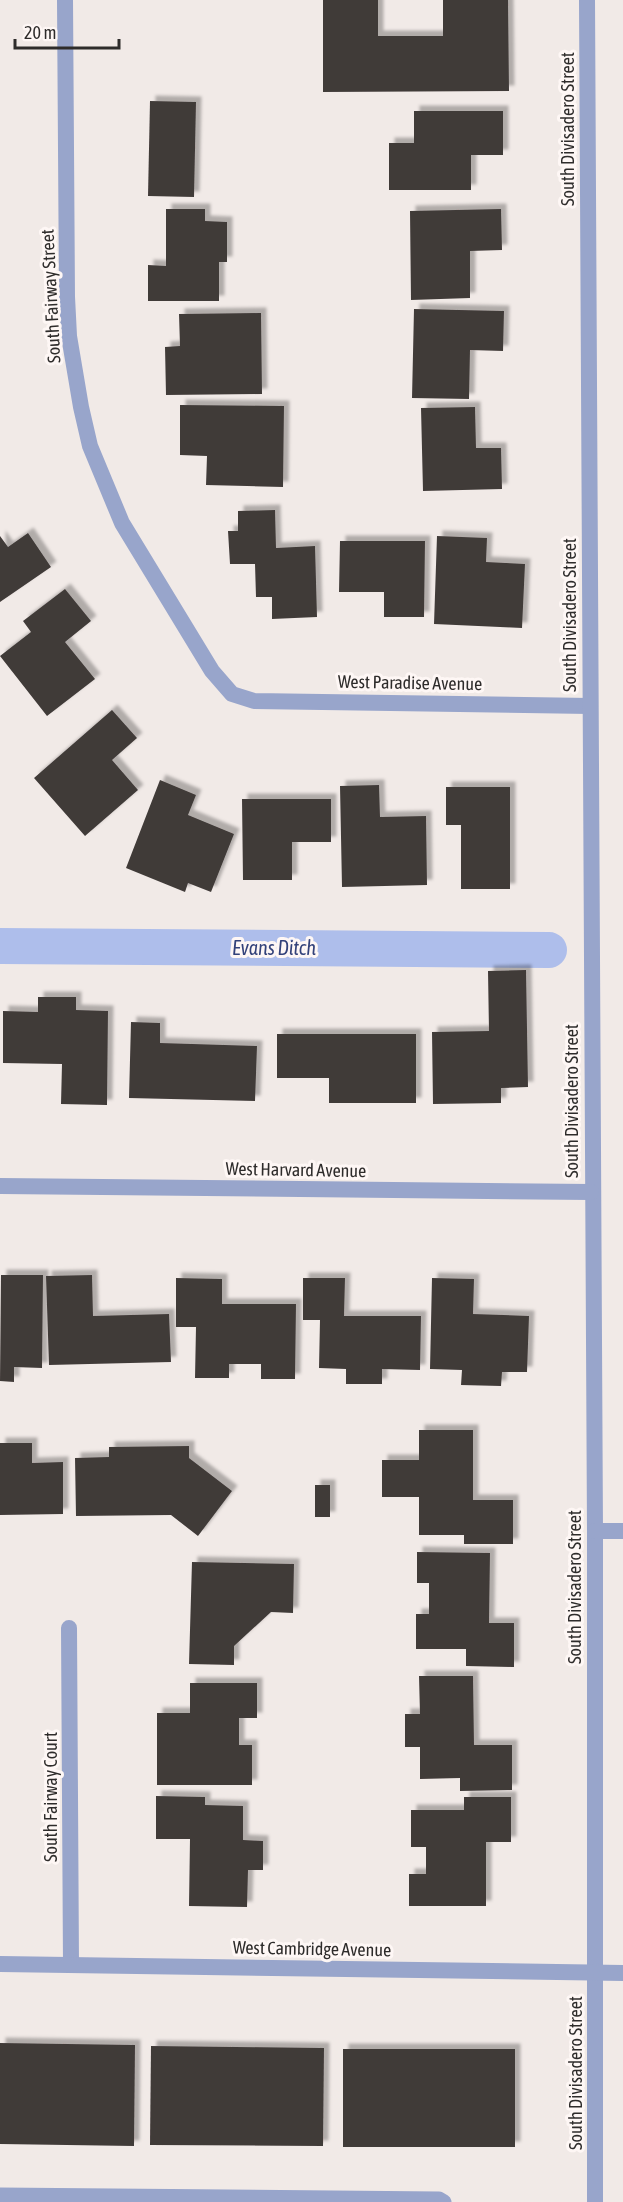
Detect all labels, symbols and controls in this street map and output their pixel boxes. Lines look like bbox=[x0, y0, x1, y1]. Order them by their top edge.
scale bar bbox=[15, 12, 118, 50]
text: 20 m bbox=[24, 22, 56, 43]
street label: South Divisadero Street bbox=[557, 52, 578, 206]
street label: South Fairway Street bbox=[37, 229, 64, 364]
street label: South Divisadero Street bbox=[559, 538, 580, 692]
street label: West Paradise Avenue bbox=[338, 671, 482, 694]
water label: Evans Ditch bbox=[232, 936, 316, 959]
street label: South Divisadero Street bbox=[561, 1024, 582, 1178]
street label: West Harvard Avenue bbox=[226, 1158, 366, 1181]
street label: South Divisadero Street bbox=[564, 1510, 585, 1664]
street label: South Fairway Court bbox=[40, 1732, 61, 1862]
street label: West Cambridge Avenue bbox=[233, 1937, 391, 1960]
street label: South Divisadero Street bbox=[565, 1996, 586, 2150]

